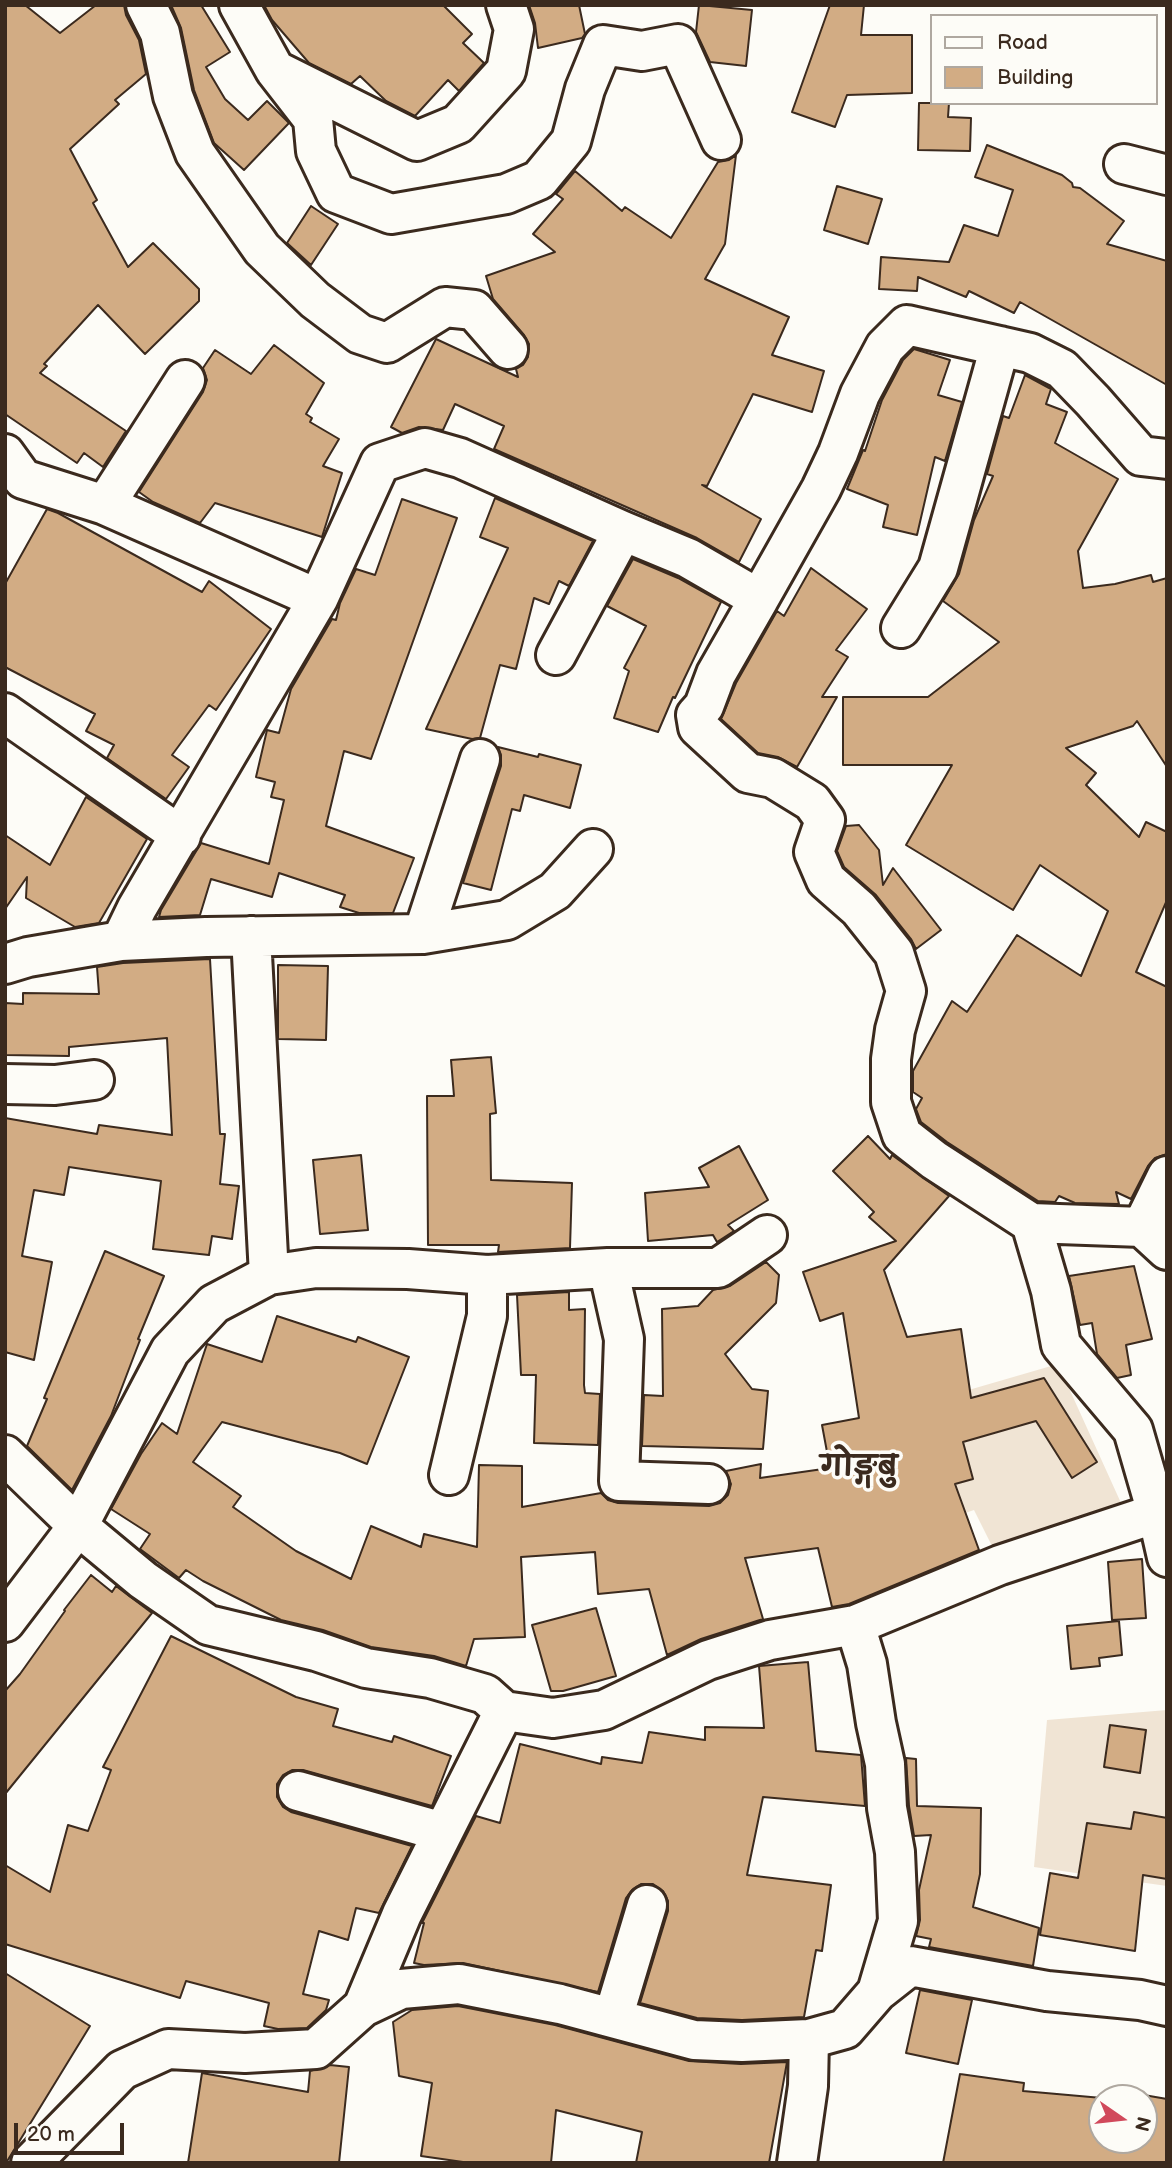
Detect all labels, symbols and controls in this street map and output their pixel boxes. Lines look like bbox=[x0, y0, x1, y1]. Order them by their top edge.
legend bbox=[930, 14, 1158, 105]
text: Road bbox=[997, 30, 1048, 55]
text: Building bbox=[997, 65, 1073, 90]
district label: गोङ्गबु bbox=[821, 1452, 897, 1486]
north arrow bbox=[1088, 2084, 1158, 2154]
scale bar bbox=[18, 2108, 128, 2152]
text: N bbox=[1129, 2114, 1155, 2133]
text: 20 m bbox=[27, 2122, 75, 2147]

